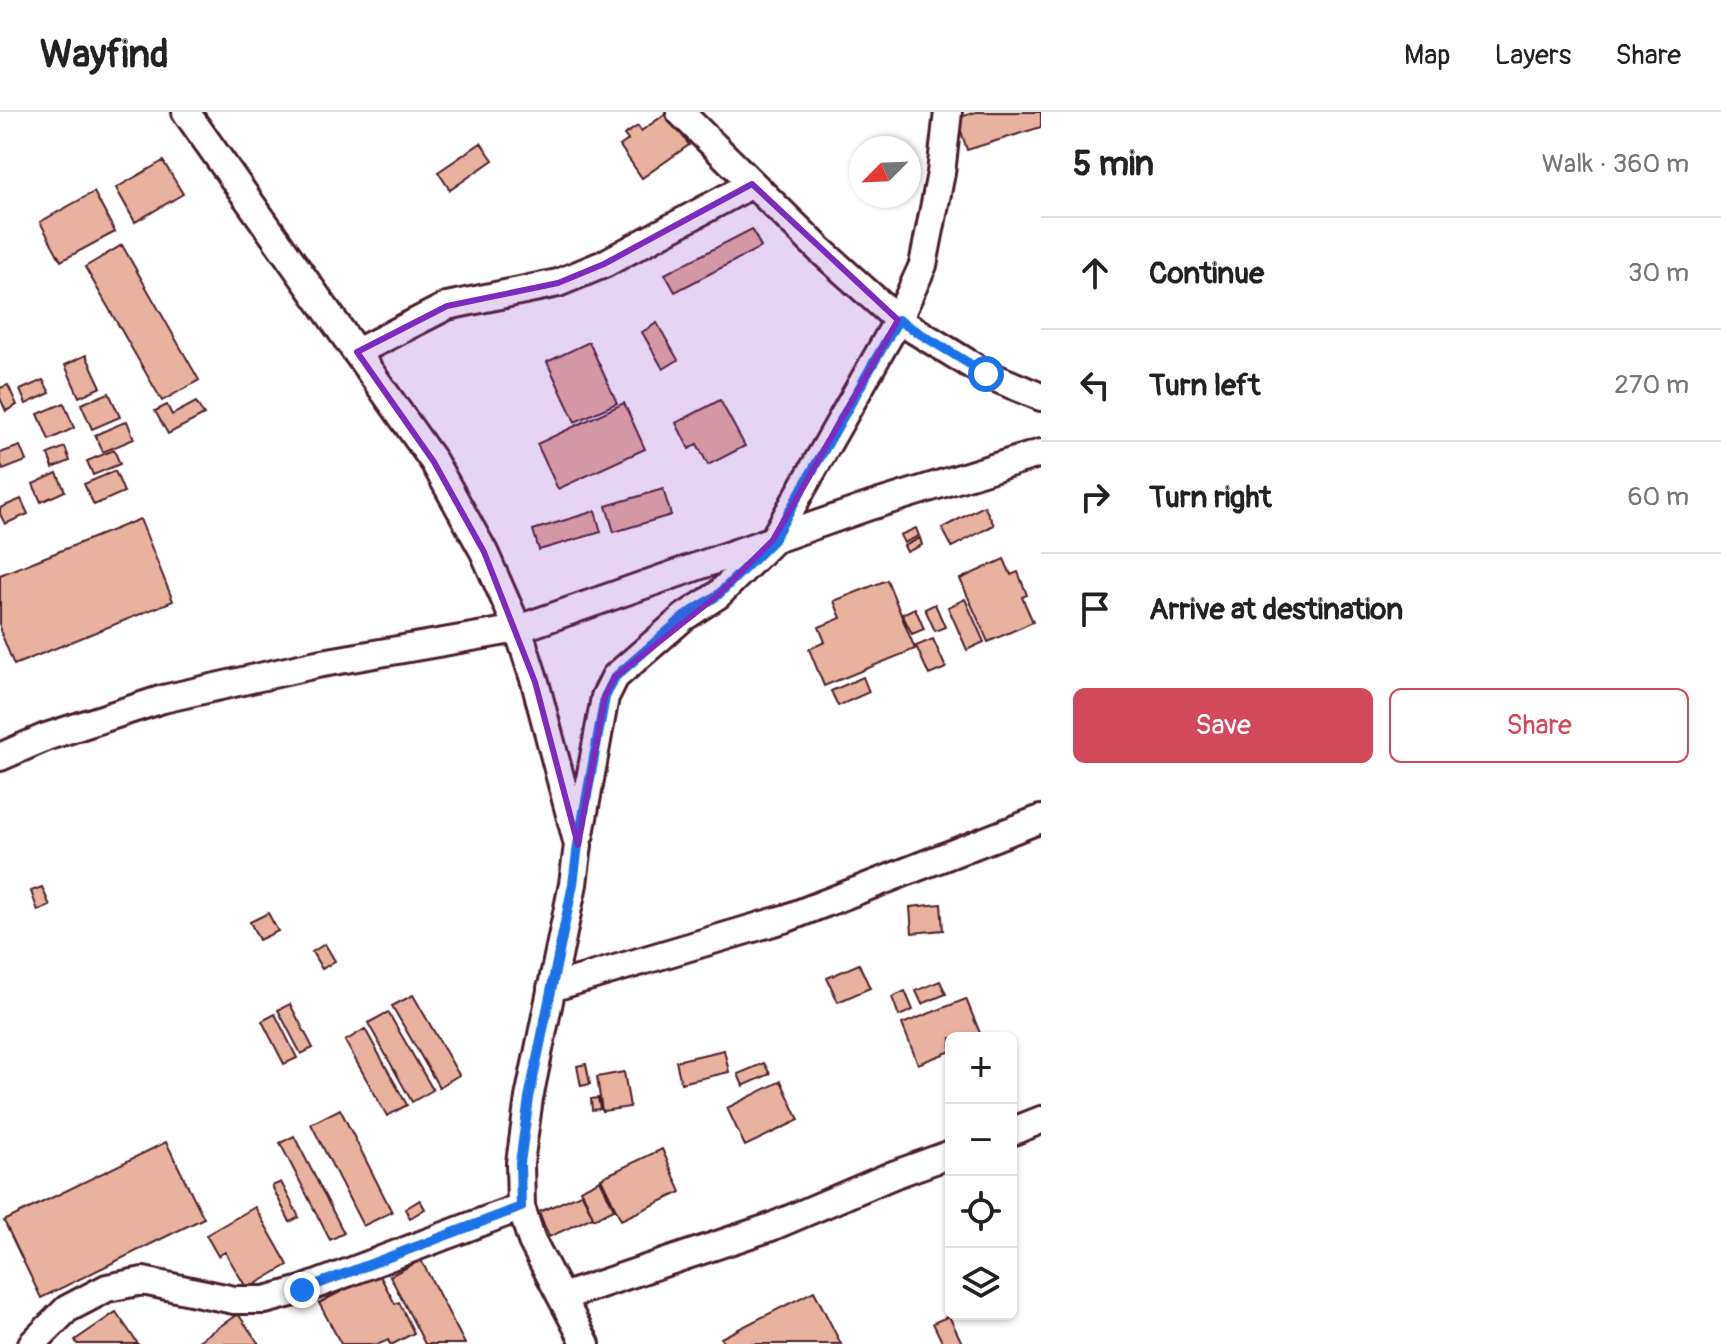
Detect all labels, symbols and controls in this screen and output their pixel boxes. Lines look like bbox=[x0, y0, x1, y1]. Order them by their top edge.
text: Wayfind bbox=[40, 31, 169, 79]
text: Map bbox=[1404, 38, 1450, 73]
text: Layers bbox=[1494, 38, 1571, 73]
text: Share bbox=[1615, 38, 1681, 73]
north arrow bbox=[849, 136, 921, 208]
text: 5 min bbox=[1073, 143, 1154, 186]
text: Walk · 360 m bbox=[1542, 148, 1689, 180]
icon: ahead bbox=[1073, 251, 1117, 295]
text: Continue bbox=[1149, 255, 1264, 292]
text: 30 m bbox=[1628, 257, 1689, 289]
route start bbox=[968, 356, 1004, 392]
icon: left bbox=[1073, 363, 1117, 407]
text: Turn left bbox=[1149, 367, 1260, 404]
text: 270 m bbox=[1614, 369, 1689, 401]
icon: right bbox=[1073, 475, 1117, 519]
text: Turn right bbox=[1149, 479, 1272, 516]
text: 60 m bbox=[1627, 481, 1689, 513]
icon: arrive bbox=[1073, 587, 1117, 631]
text: Arrive at destination bbox=[1149, 591, 1403, 628]
button: Save bbox=[1073, 688, 1373, 763]
button: Share bbox=[1389, 688, 1689, 763]
map controls bbox=[945, 1032, 1017, 1320]
button: + bbox=[945, 1032, 1017, 1104]
button: − bbox=[945, 1104, 1017, 1176]
button: locate bbox=[945, 1176, 1017, 1248]
button: layers bbox=[945, 1248, 1017, 1320]
route end bbox=[284, 1272, 320, 1308]

